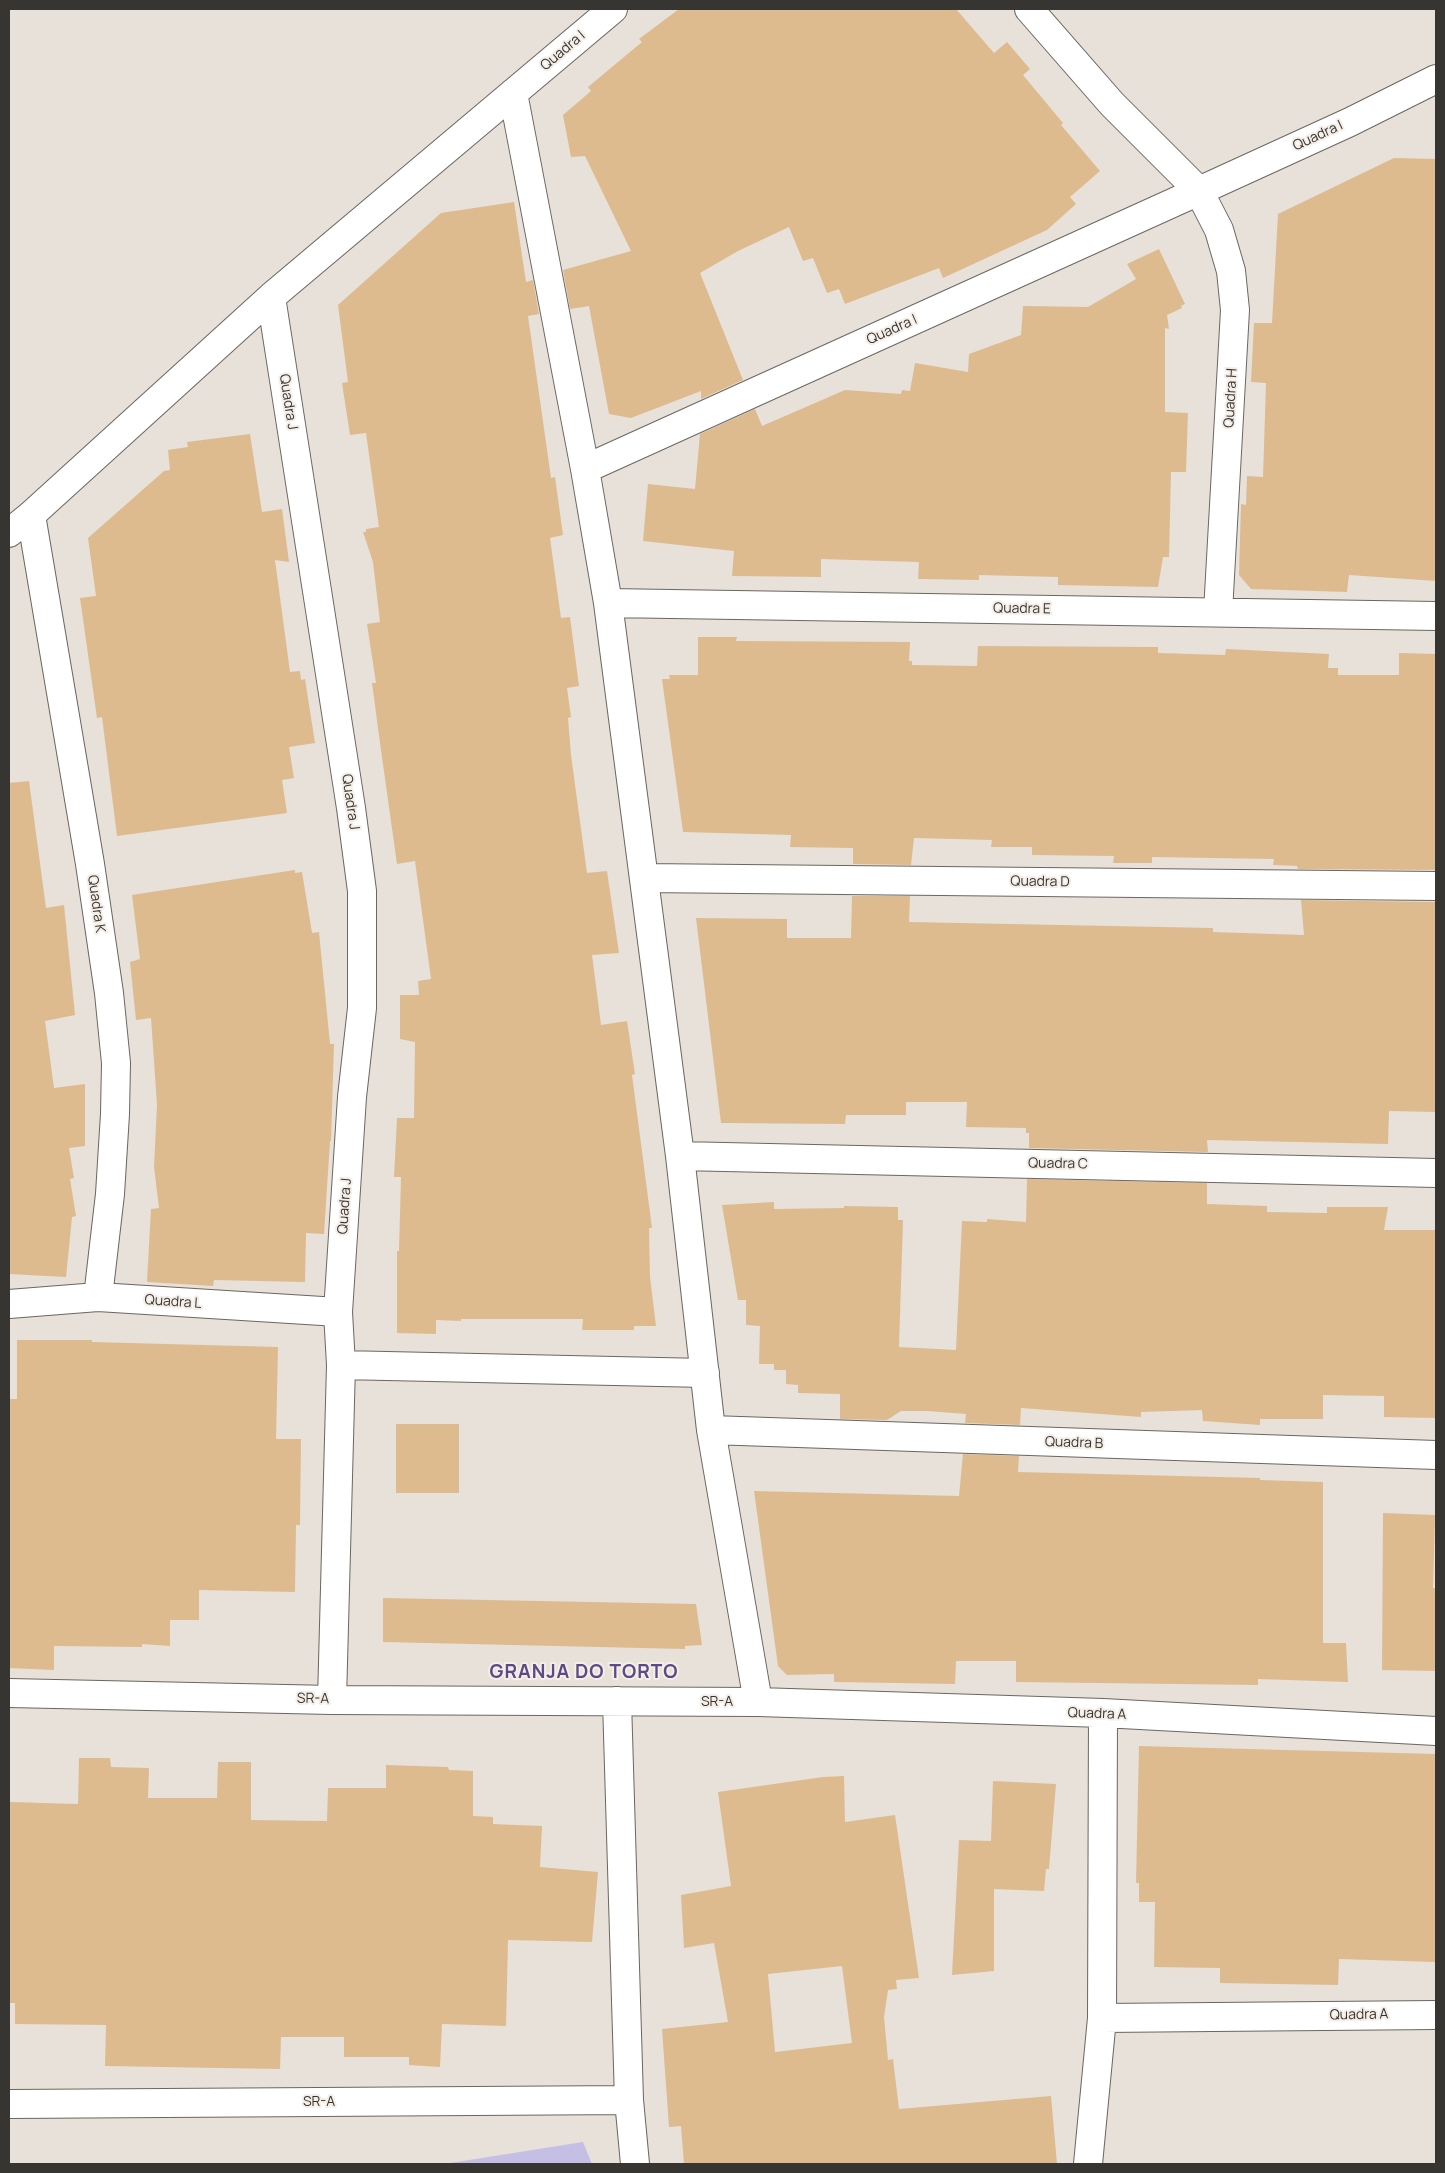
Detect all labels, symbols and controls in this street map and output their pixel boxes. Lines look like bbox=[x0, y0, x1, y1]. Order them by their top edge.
street label: Quadra I bbox=[537, 27, 589, 75]
street label: Quadra I bbox=[1290, 117, 1346, 155]
street label: Quadra I bbox=[864, 312, 920, 348]
street label: Quadra H bbox=[1221, 368, 1241, 428]
street label: Quadra J bbox=[275, 373, 301, 431]
street label: Quadra E bbox=[993, 600, 1051, 618]
street label: Quadra J bbox=[338, 773, 362, 831]
street label: Quadra D bbox=[1010, 873, 1070, 891]
street label: Quadra K bbox=[84, 874, 108, 934]
street label: Quadra C bbox=[1028, 1155, 1088, 1173]
street label: Quadra J bbox=[335, 1177, 355, 1235]
street label: Quadra L bbox=[144, 1292, 202, 1312]
street label: Quadra B bbox=[1045, 1434, 1103, 1452]
district label: GRANJA DO TORTO bbox=[488, 1662, 680, 1684]
street label: SR-A bbox=[297, 1690, 329, 1708]
street label: SR-A bbox=[701, 1694, 733, 1710]
street label: Quadra A bbox=[1067, 1705, 1127, 1723]
street label: Quadra A bbox=[1329, 2006, 1389, 2024]
street label: SR-A bbox=[303, 2094, 335, 2110]

